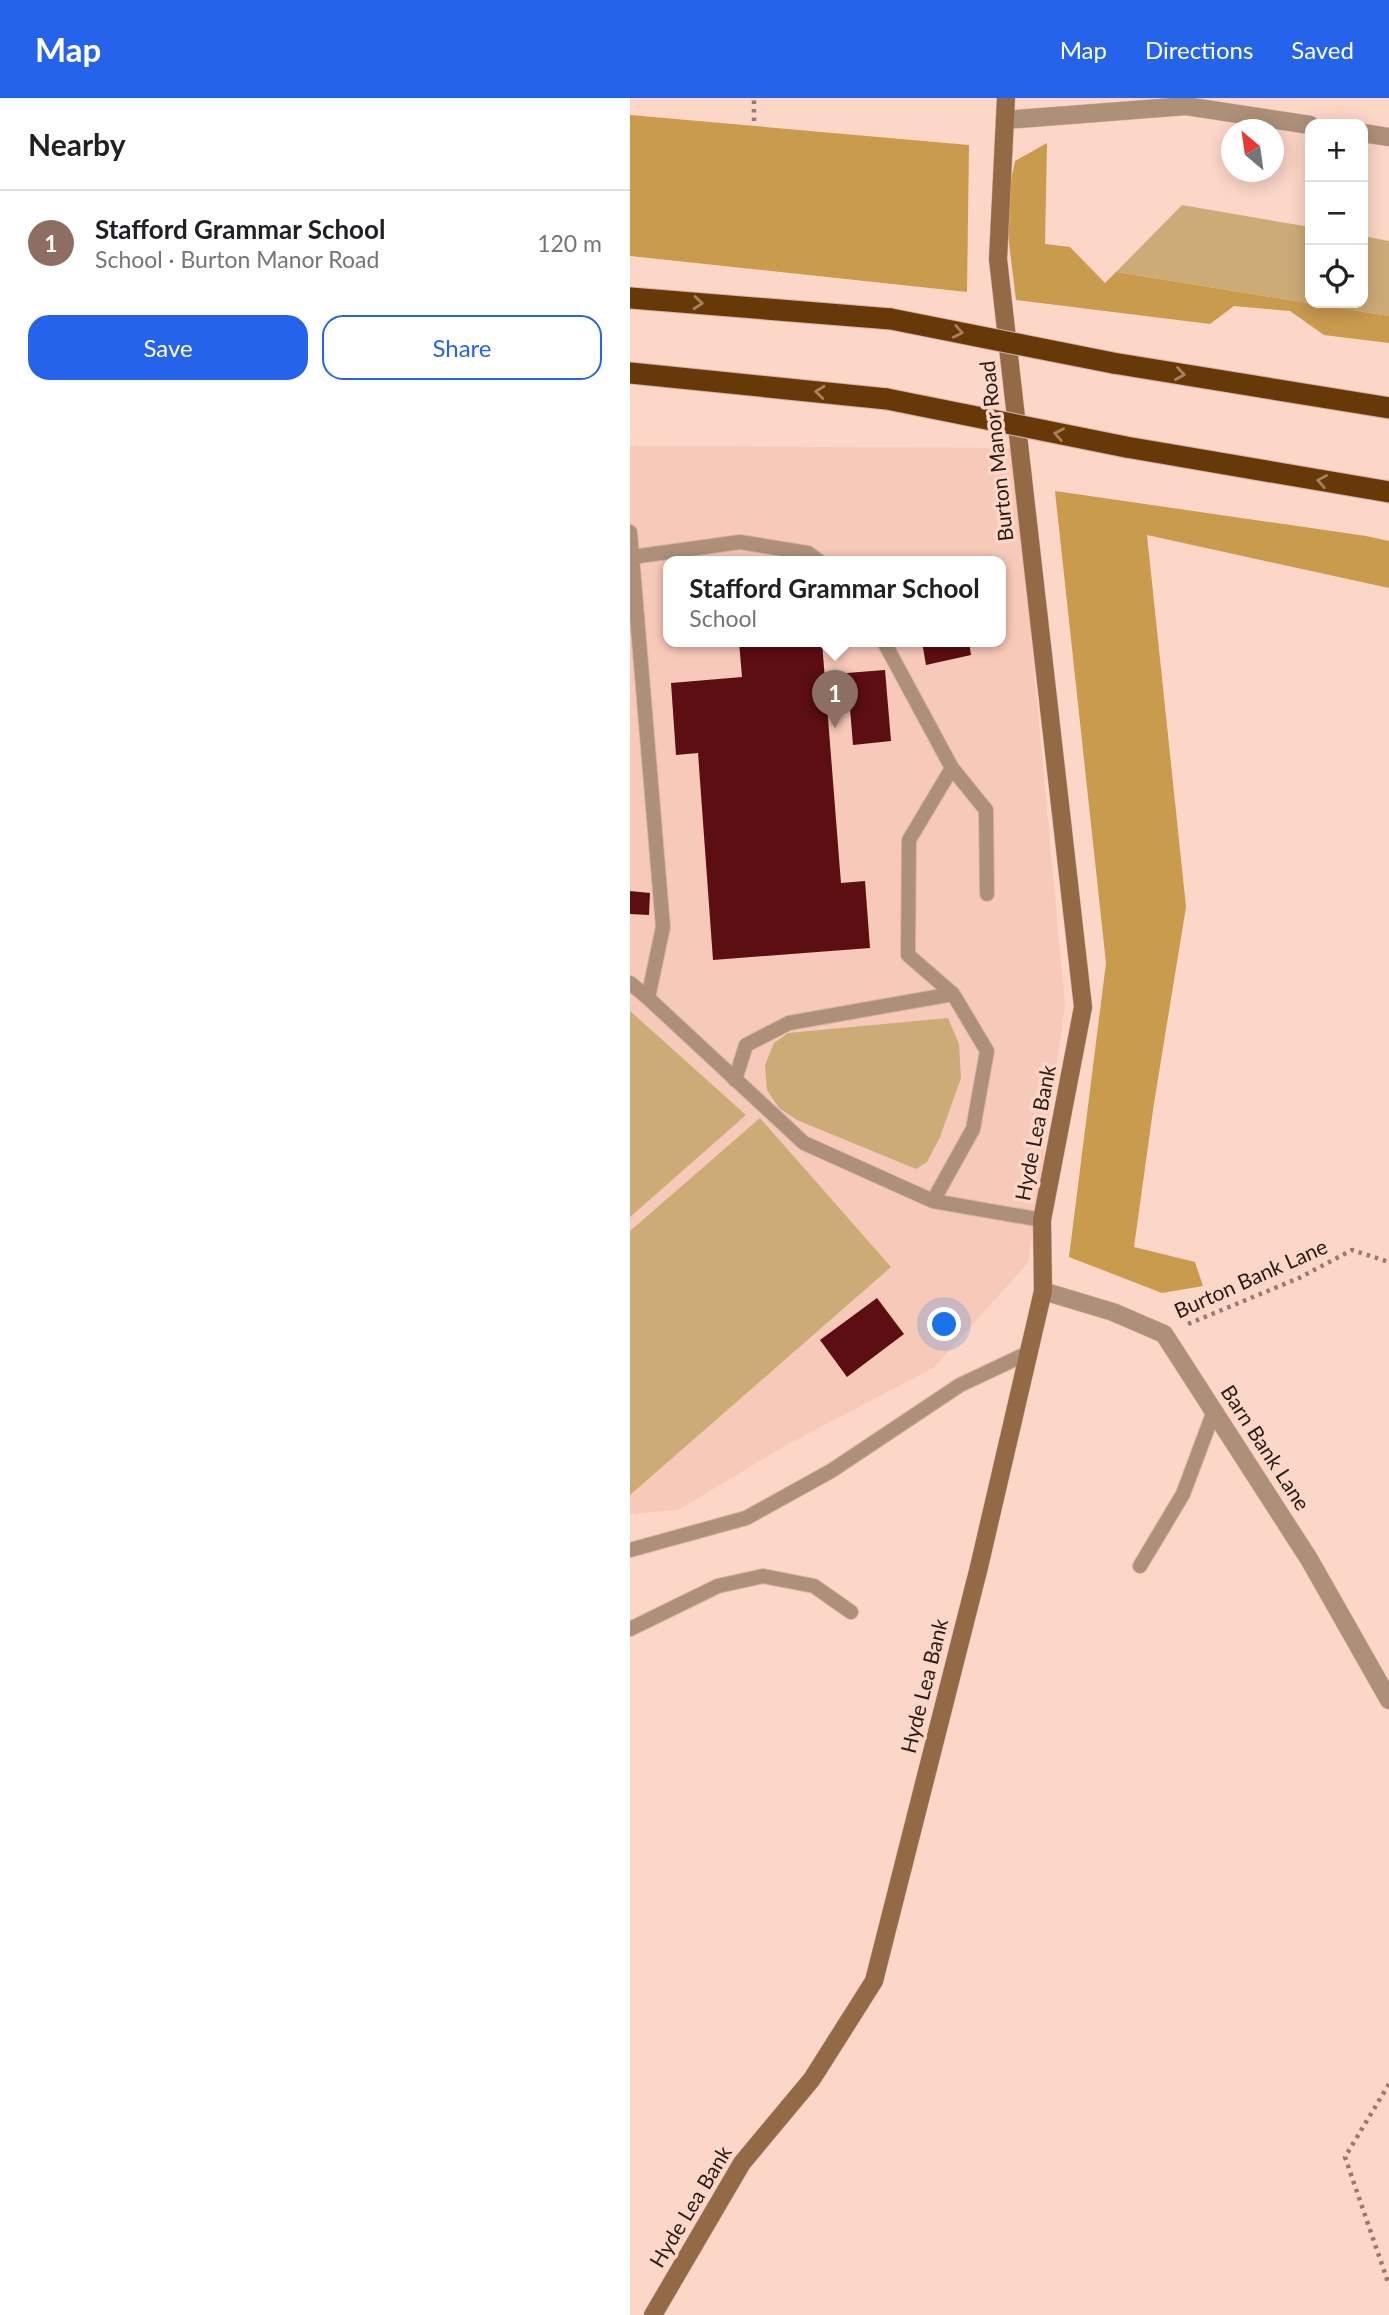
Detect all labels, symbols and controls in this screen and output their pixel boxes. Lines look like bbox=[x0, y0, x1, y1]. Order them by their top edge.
text: Map bbox=[35, 29, 101, 69]
text: Map bbox=[1060, 35, 1107, 64]
text: Directions bbox=[1145, 35, 1253, 64]
text: Saved bbox=[1291, 35, 1354, 64]
north arrow bbox=[1221, 119, 1284, 182]
map controls bbox=[1305, 119, 1368, 308]
button: + bbox=[1305, 119, 1368, 182]
text: Nearby bbox=[28, 126, 126, 162]
button: − bbox=[1305, 182, 1368, 245]
text: Stafford Grammar School bbox=[95, 213, 385, 245]
text: 1 bbox=[44, 229, 58, 257]
text: 120 m bbox=[537, 229, 602, 257]
text: School · Burton Manor Road bbox=[95, 245, 379, 273]
button: locate bbox=[1305, 245, 1368, 308]
one-way arrow bbox=[693, 295, 704, 310]
button: Save bbox=[28, 315, 308, 380]
button: Share bbox=[322, 315, 602, 380]
one-way arrow bbox=[952, 324, 964, 339]
street label: Burton Manor Road bbox=[974, 360, 1017, 543]
one-way arrow bbox=[1175, 366, 1186, 381]
one-way arrow bbox=[814, 385, 825, 400]
one-way arrow bbox=[1053, 427, 1065, 442]
one-way arrow bbox=[1316, 474, 1328, 489]
popup bbox=[663, 556, 1006, 647]
text: Stafford Grammar School bbox=[689, 572, 980, 604]
text: School bbox=[689, 604, 757, 632]
pin: 1 bbox=[812, 670, 858, 728]
street label: Hyde Lea Bank bbox=[1009, 1062, 1060, 1203]
street label: Burton Bank Lane bbox=[1170, 1233, 1331, 1323]
your location bbox=[927, 1307, 961, 1341]
street label: Barn Bank Lane bbox=[1217, 1380, 1316, 1514]
street label: Hyde Lea Bank bbox=[895, 1615, 952, 1755]
street label: Hyde Lea Bank bbox=[644, 2140, 736, 2272]

